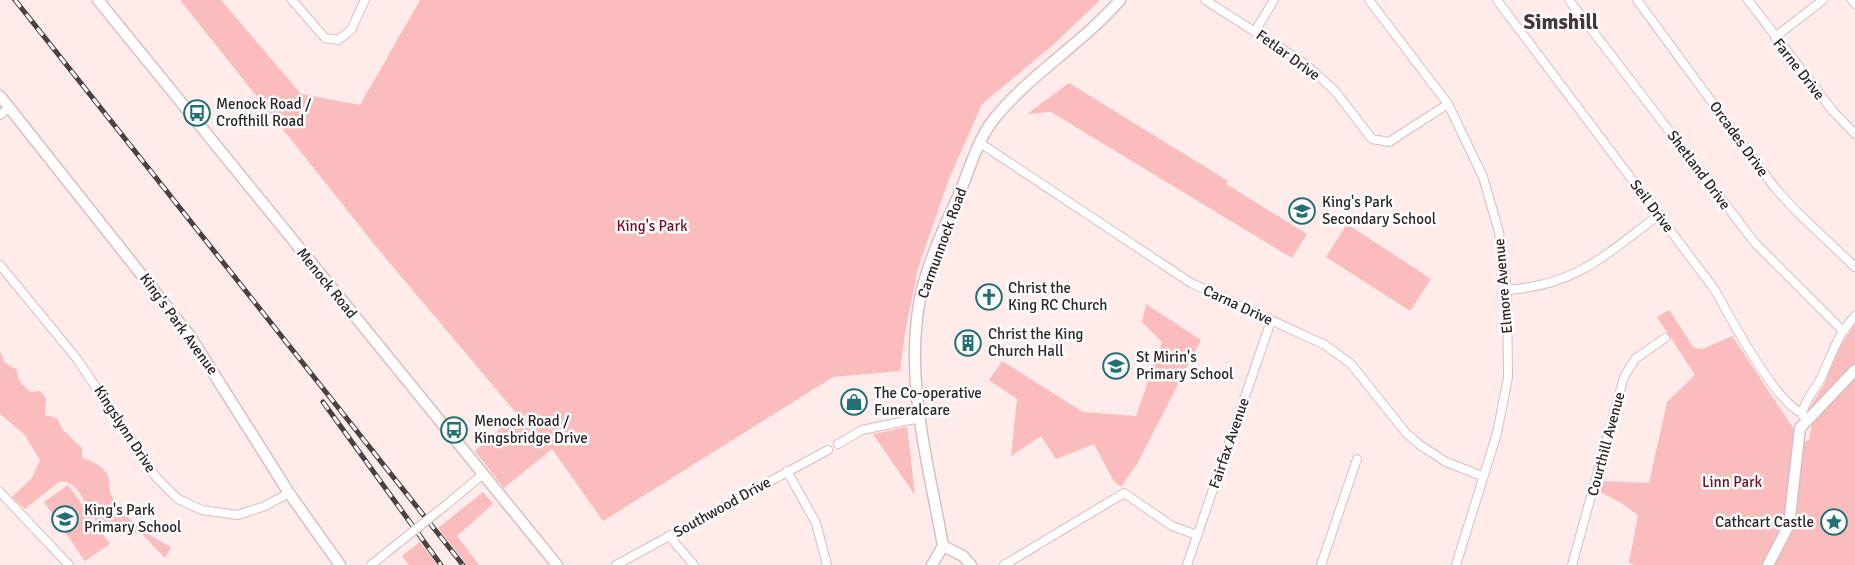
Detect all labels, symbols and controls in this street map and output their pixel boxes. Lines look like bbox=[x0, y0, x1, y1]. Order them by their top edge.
district label: Simshill bbox=[1524, 9, 1599, 35]
street label: Fetlar Drive bbox=[1253, 26, 1323, 84]
street label: Farne Drive bbox=[1769, 35, 1829, 103]
place label: Menock Road / Crofthill Road bbox=[216, 95, 312, 130]
bus stop icon: Menock Road / Crofthill Road bbox=[182, 98, 212, 128]
street label: Orcades Drive bbox=[1706, 98, 1772, 180]
street label: Shetland Drive bbox=[1663, 127, 1735, 213]
street label: Seil Drive bbox=[1626, 176, 1678, 236]
street label: Carmunnock Road bbox=[914, 185, 970, 301]
place label: King's Park Secondary School bbox=[1322, 193, 1436, 228]
school or university icon: King's Park Secondary School bbox=[1287, 196, 1317, 226]
park label: King's Park bbox=[617, 217, 688, 235]
street label: Elmore Avenue bbox=[1490, 238, 1516, 334]
street label: Menock Road bbox=[293, 244, 361, 322]
street label: King's Park Avenue bbox=[136, 270, 222, 378]
place label: Christ the King RC Church bbox=[1008, 279, 1107, 314]
street label: Carna Drive bbox=[1200, 281, 1276, 329]
church icon: Christ the King RC Church bbox=[974, 282, 1004, 312]
place label: Christ the King Church Hall bbox=[988, 325, 1084, 360]
building icon: Christ the King Church Hall bbox=[953, 328, 983, 358]
place label: St Mirin's Primary School bbox=[1136, 348, 1233, 383]
school or university icon: St Mirin's Primary School bbox=[1101, 351, 1131, 381]
street label: Kingslynn Drive bbox=[90, 382, 160, 476]
place label: The Co-operative Funeralcare bbox=[874, 384, 982, 419]
shop icon: The Co-operative Funeralcare bbox=[839, 387, 869, 417]
street label: Courthill Avenue bbox=[1583, 390, 1629, 498]
street label: Fairfax Avenue bbox=[1205, 395, 1253, 491]
place label: Menock Road / Kingsbridge Drive bbox=[474, 412, 588, 447]
bus stop icon: Menock Road / Kingsbridge Drive bbox=[439, 415, 469, 445]
street label: Southwood Drive bbox=[670, 473, 774, 541]
park label: Linn Park bbox=[1702, 473, 1763, 491]
place label: King's Park Primary School bbox=[84, 501, 181, 536]
school or university icon: King's Park Primary School bbox=[50, 504, 80, 534]
place icon: Cathcart Castle bbox=[1819, 507, 1849, 537]
place label: Cathcart Castle bbox=[1715, 513, 1814, 531]

